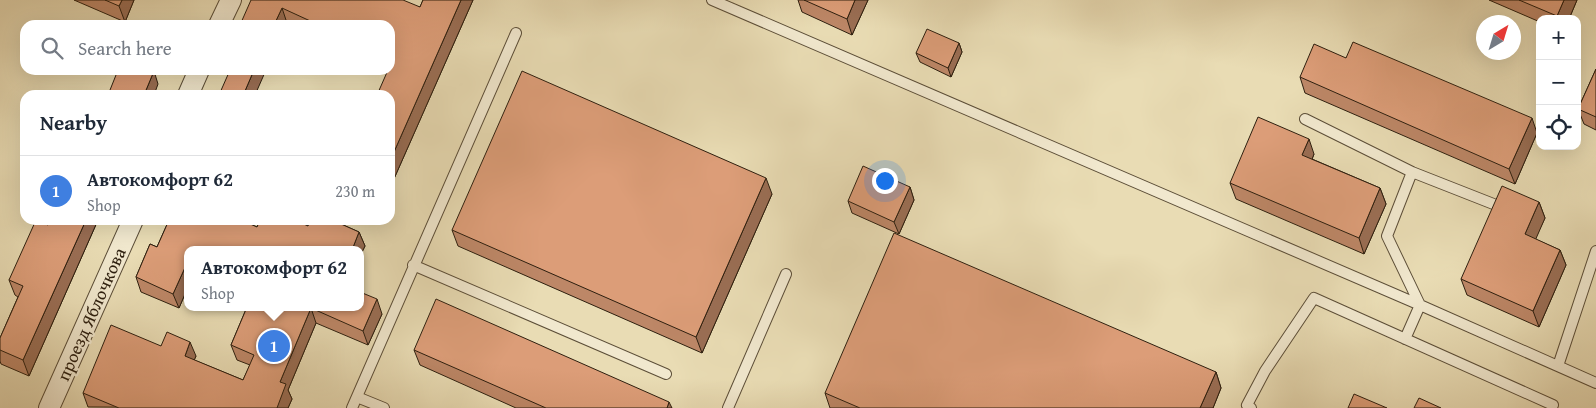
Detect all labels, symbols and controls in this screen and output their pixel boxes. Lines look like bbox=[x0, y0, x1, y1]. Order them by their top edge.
north arrow bbox=[1476, 15, 1521, 60]
map controls bbox=[1536, 15, 1581, 150]
button: + bbox=[1536, 15, 1581, 60]
search box bbox=[20, 20, 395, 75]
icon: search bbox=[38, 34, 66, 62]
text: Search here bbox=[78, 34, 172, 62]
button: − bbox=[1536, 60, 1581, 105]
button: locate bbox=[1536, 105, 1581, 150]
text: Nearby bbox=[40, 107, 107, 138]
text: Автокомфорт 62 bbox=[87, 165, 233, 193]
your location bbox=[872, 168, 898, 194]
text: 1 bbox=[52, 179, 60, 203]
text: 230 m bbox=[335, 179, 375, 203]
text: Shop bbox=[87, 193, 121, 217]
street label: проезд Яблочкова bbox=[49, 243, 133, 385]
popup bbox=[184, 246, 364, 311]
text: Автокомфорт 62 bbox=[201, 253, 347, 281]
text: Shop bbox=[201, 281, 235, 305]
pin: 1 bbox=[258, 327, 290, 365]

